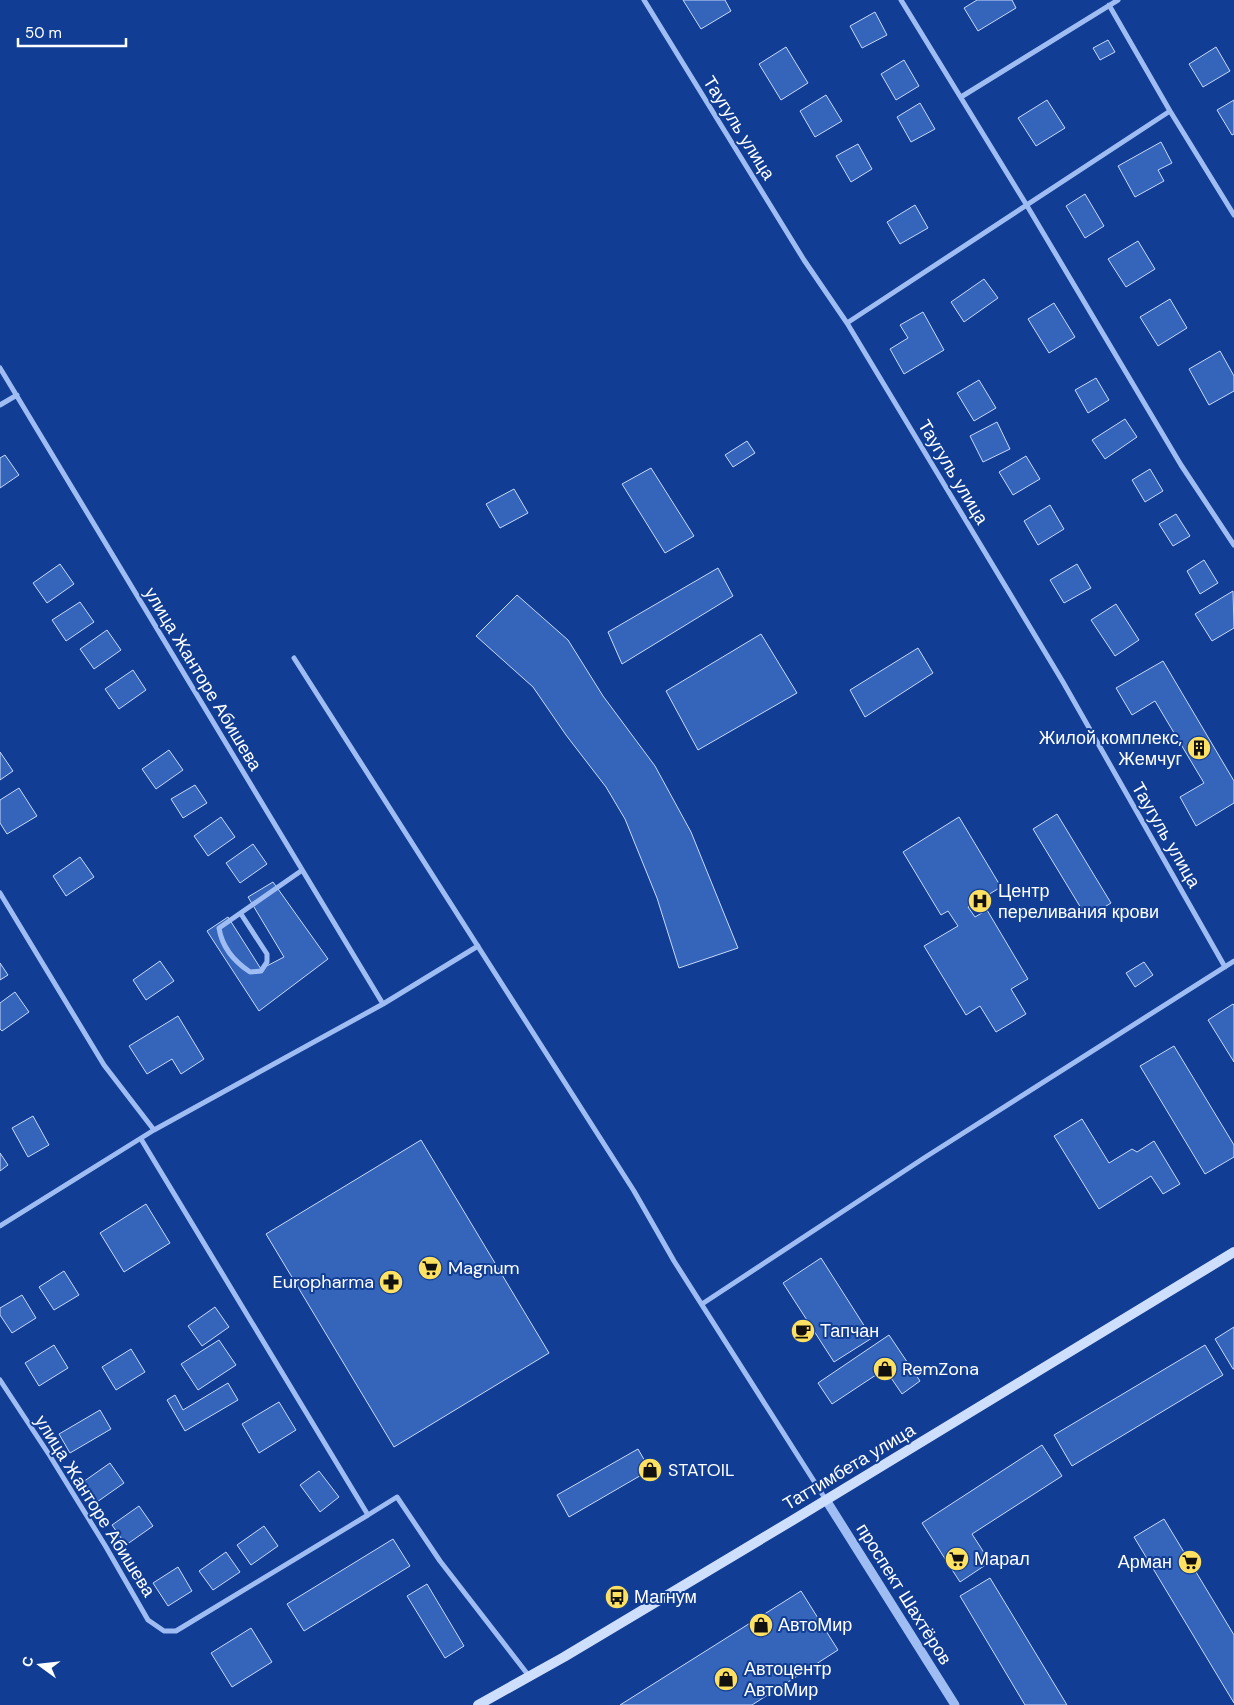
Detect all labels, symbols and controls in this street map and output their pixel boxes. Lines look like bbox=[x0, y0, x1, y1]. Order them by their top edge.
scale bar bbox=[18, 15, 125, 47]
text: 50 m bbox=[25, 23, 62, 43]
street label: Таугуль улица bbox=[697, 71, 781, 185]
street label: Таугуль улица bbox=[912, 415, 994, 530]
street label: улица Жанторе Абишева bbox=[139, 583, 268, 776]
place label: Жилой комплекс, Жемчуг bbox=[1039, 726, 1182, 771]
building icon: Жилой комплекс, Жемчуг bbox=[1186, 735, 1212, 761]
street label: Таугуль улица bbox=[1126, 778, 1206, 893]
place label: Центр переливания крови bbox=[998, 879, 1159, 924]
hospital icon: Центр переливания крови bbox=[967, 888, 993, 914]
supermarket icon: Magnum bbox=[417, 1255, 443, 1281]
place label: Magnum bbox=[448, 1256, 520, 1280]
pharmacy icon: Europharma bbox=[378, 1269, 404, 1295]
place label: Europharma bbox=[273, 1270, 374, 1294]
cafe icon: Тапчан bbox=[790, 1318, 816, 1344]
place label: Тапчан bbox=[820, 1319, 879, 1343]
shop icon: RemZona bbox=[872, 1356, 898, 1382]
place label: RemZona bbox=[902, 1357, 979, 1381]
street label: улица Жанторе Абишева bbox=[29, 1411, 161, 1602]
street label: Таттимбета улица bbox=[778, 1417, 920, 1516]
shop icon: STATOIL bbox=[637, 1457, 663, 1483]
place label: STATOIL bbox=[668, 1458, 734, 1482]
street label: проспект Шахтёров bbox=[851, 1519, 957, 1669]
supermarket icon: Марал bbox=[944, 1546, 970, 1572]
place label: Марал bbox=[974, 1547, 1030, 1571]
supermarket icon: Арман bbox=[1177, 1549, 1203, 1575]
place label: Арман bbox=[1118, 1550, 1172, 1574]
bus stop icon: Магнум bbox=[604, 1584, 630, 1610]
place label: Магнум bbox=[634, 1585, 697, 1609]
shop icon: АвтоМир bbox=[748, 1612, 774, 1638]
place label: АвтоМир bbox=[778, 1613, 852, 1637]
north arrow bbox=[15, 1640, 65, 1690]
text: С bbox=[17, 1654, 37, 1669]
place label: Автоцентр АвтоМир bbox=[744, 1657, 832, 1702]
shop icon: Автоцентр АвтоМир bbox=[713, 1666, 739, 1692]

